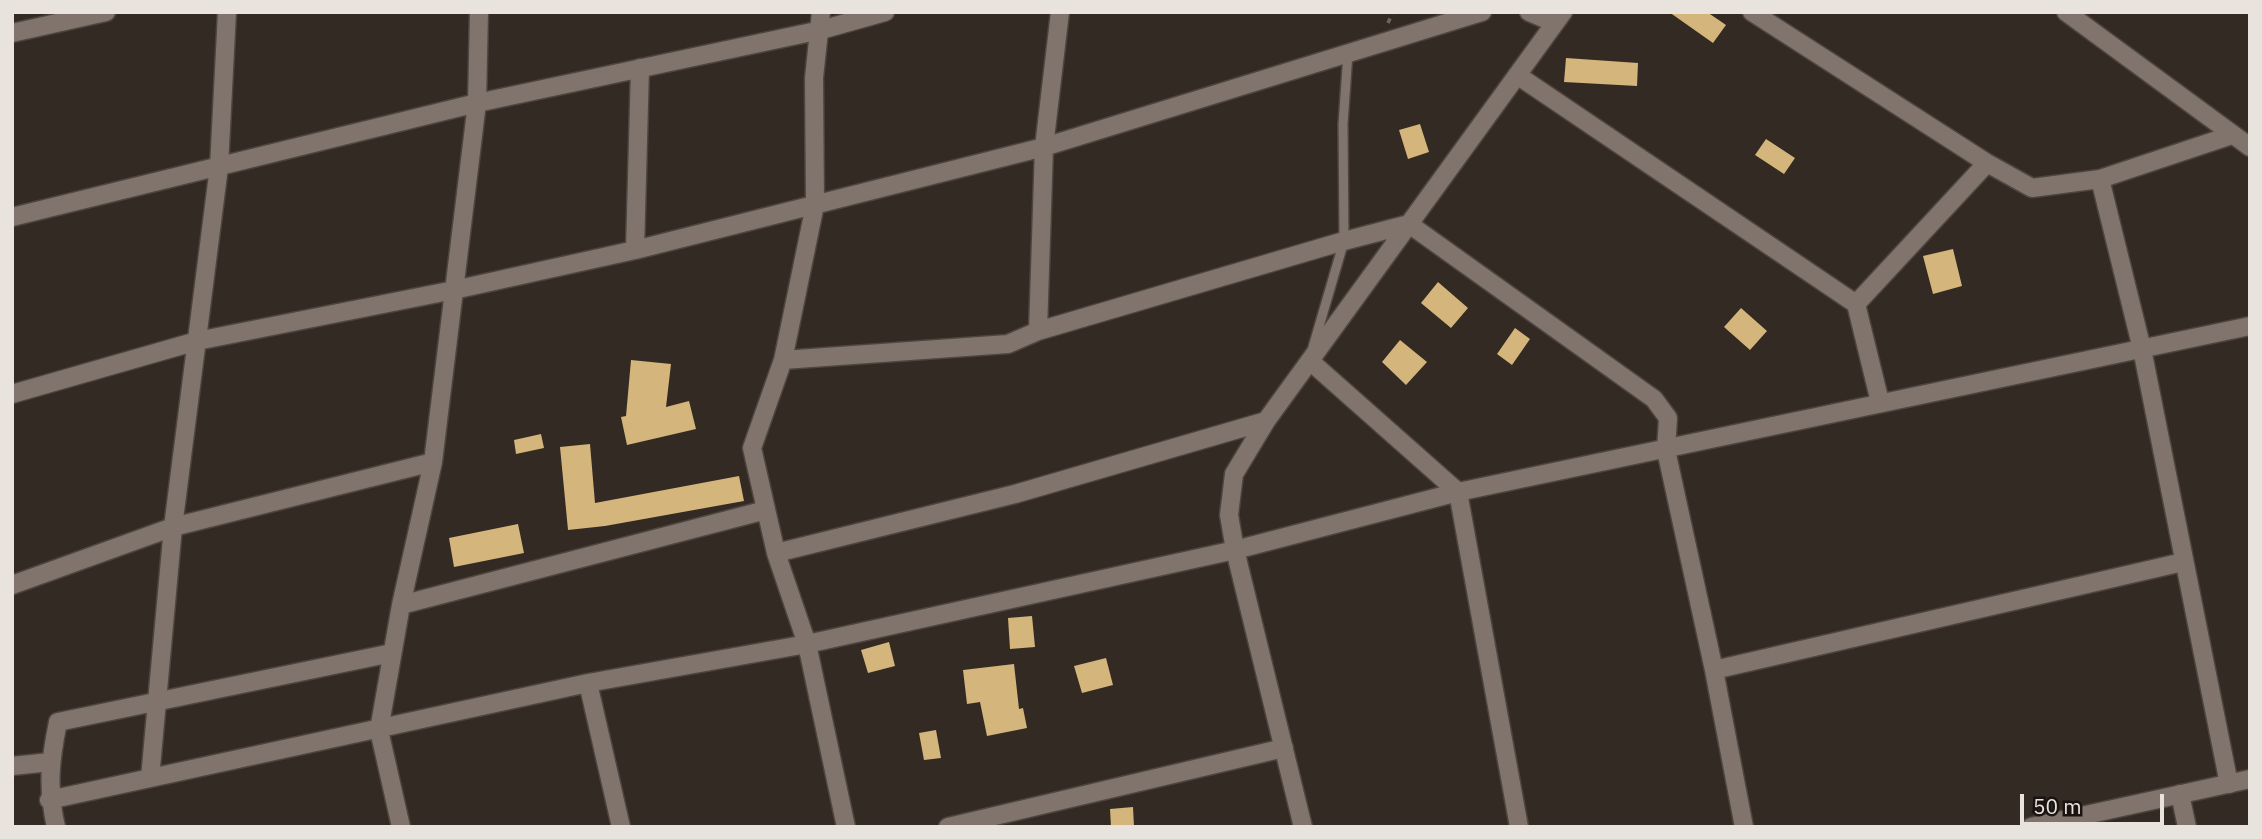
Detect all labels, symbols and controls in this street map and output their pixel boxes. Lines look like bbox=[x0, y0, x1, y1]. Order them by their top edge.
scale bar bbox=[2024, 780, 2168, 824]
text: 50 m bbox=[2033, 792, 2082, 820]

